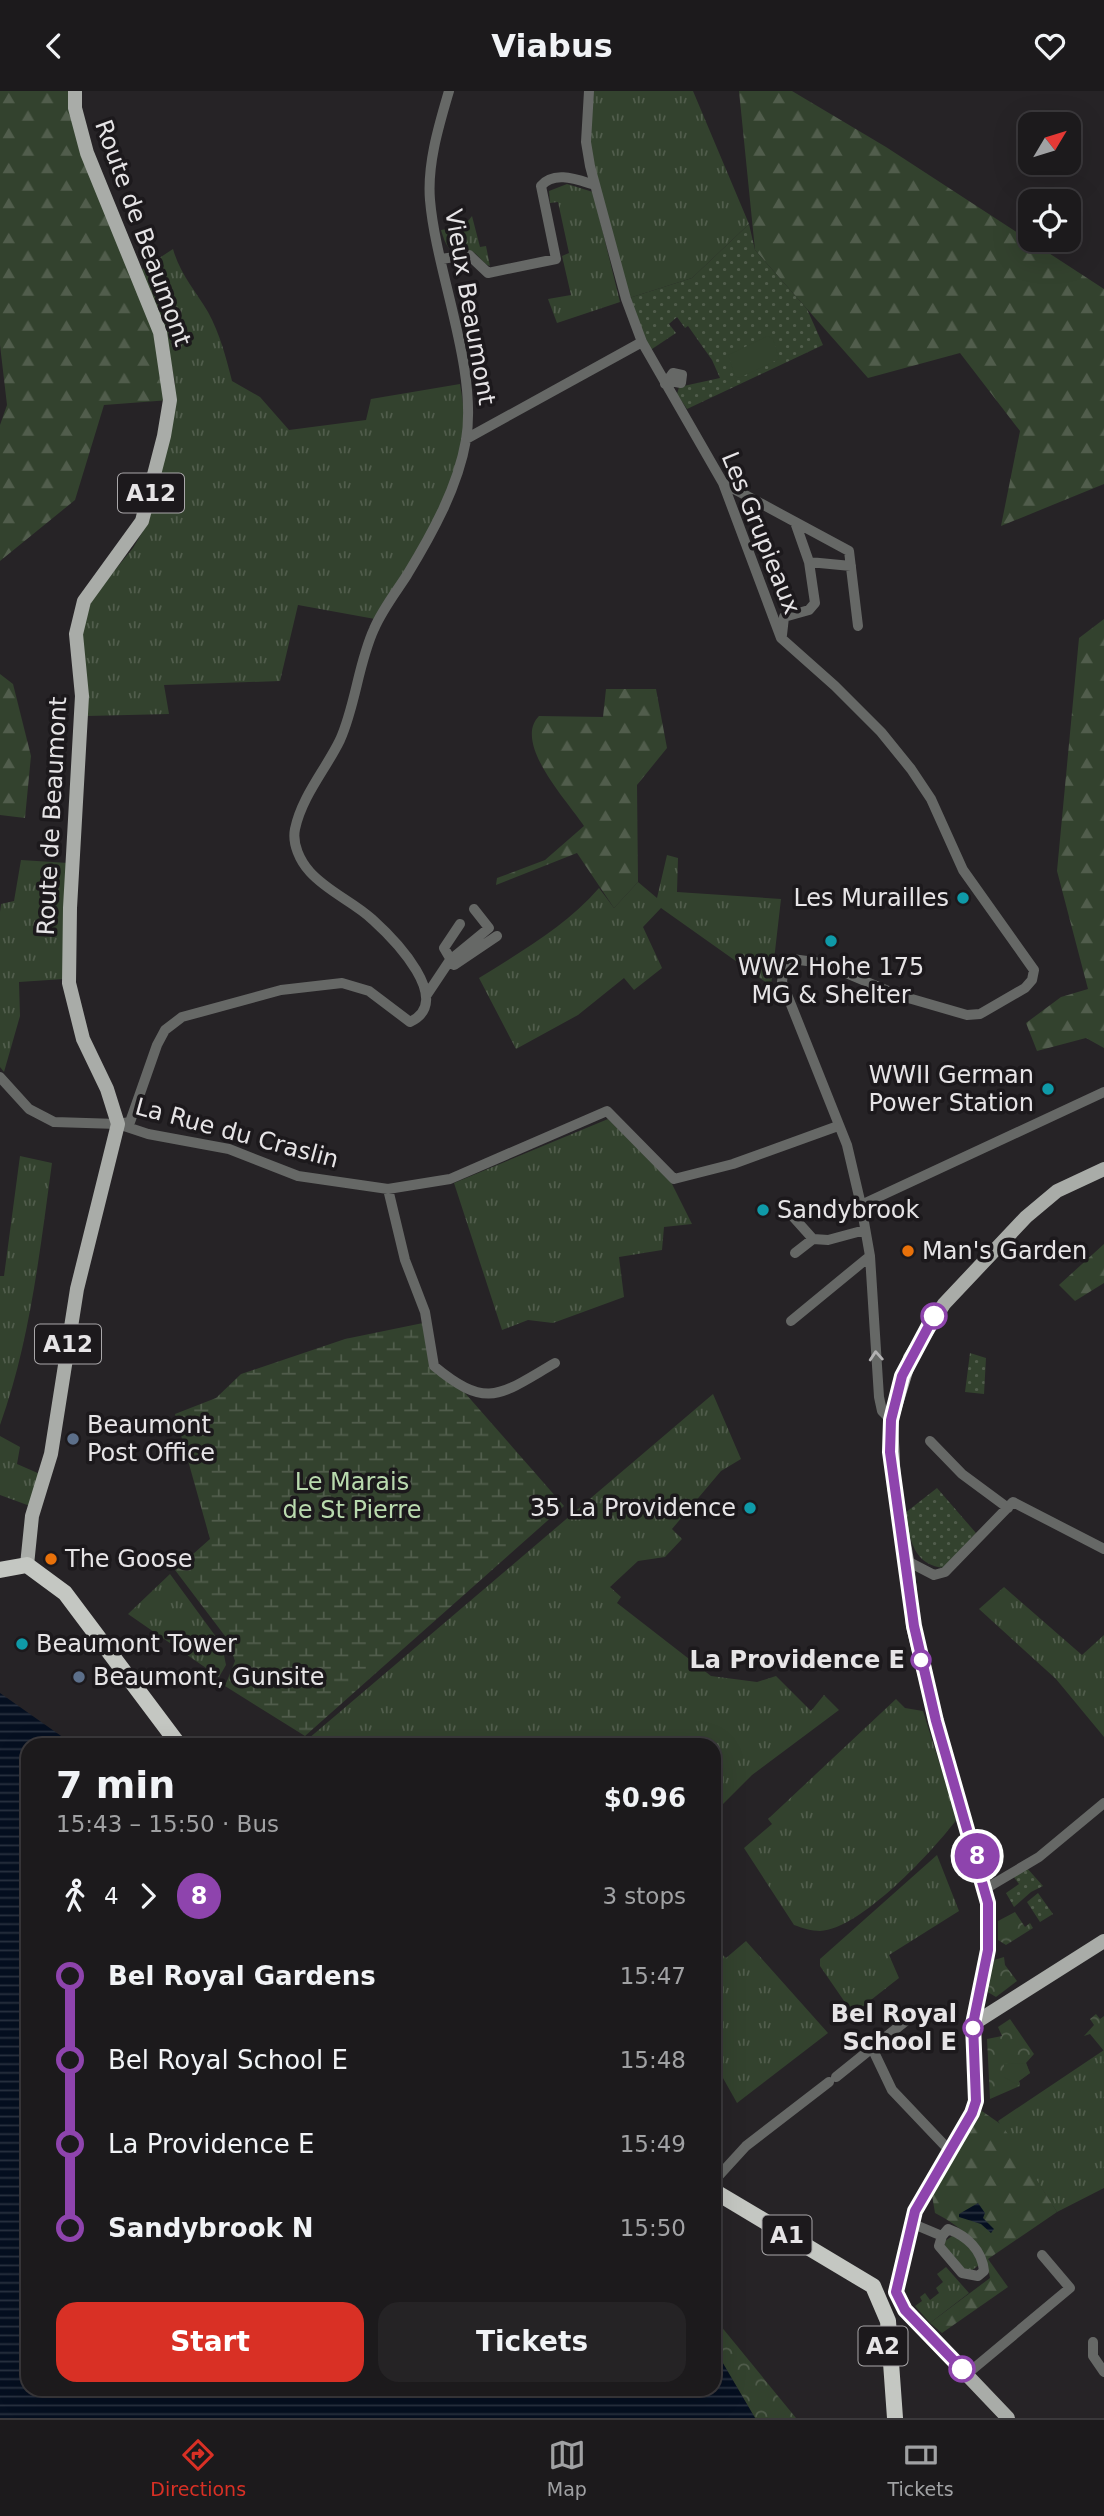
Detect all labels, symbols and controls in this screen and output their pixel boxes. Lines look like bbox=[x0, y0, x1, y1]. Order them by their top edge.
icon: back bbox=[35, 27, 73, 65]
text: Viabus bbox=[491, 27, 613, 65]
icon: heart bbox=[1031, 27, 1069, 65]
north arrow bbox=[1018, 112, 1082, 175]
map controls bbox=[1018, 112, 1081, 252]
street label: Route de Beaumont bbox=[89, 116, 197, 350]
button: locate bbox=[1018, 189, 1081, 252]
street label: Vieux Beaumont bbox=[439, 207, 501, 407]
street label: Les Grupieaux bbox=[716, 448, 806, 618]
road number: A12 bbox=[118, 473, 184, 513]
street label: Route de Beaumont bbox=[32, 696, 72, 936]
place label: Les Murailles bbox=[793, 884, 949, 912]
marker: Les Murailles bbox=[955, 890, 971, 906]
marker: WW2 Hohe 175 MG & Shelter bbox=[823, 933, 839, 949]
place label: WW2 Hohe 175 MG & Shelter bbox=[738, 953, 924, 1009]
place label: WWII German Power Station bbox=[868, 1061, 1034, 1117]
marker: WWII German Power Station bbox=[1040, 1081, 1056, 1097]
street label: La Rue du Craslin bbox=[132, 1092, 342, 1174]
place label: Sandybrook bbox=[777, 1196, 920, 1224]
marker: Sandybrook bbox=[755, 1202, 771, 1218]
place label: Man's Garden bbox=[922, 1237, 1087, 1265]
marker: Man's Garden bbox=[900, 1243, 916, 1259]
unlabelled marker bbox=[921, 1303, 947, 1329]
road number: A12 bbox=[35, 1325, 101, 1363]
one-way arrow bbox=[869, 1350, 884, 1361]
place label: Beaumont Post Office bbox=[87, 1411, 215, 1467]
marker: Beaumont Post Office bbox=[65, 1431, 81, 1447]
park label: Le Marais de St Pierre bbox=[283, 1468, 421, 1524]
place label: 35 La Providence bbox=[530, 1494, 736, 1522]
marker: 35 La Providence bbox=[742, 1500, 758, 1516]
place label: The Goose bbox=[64, 1545, 193, 1573]
marker: The Goose bbox=[43, 1551, 59, 1567]
place label: Beaumont Tower bbox=[36, 1630, 237, 1658]
marker: Beaumont Tower bbox=[14, 1636, 30, 1652]
place label: La Providence E bbox=[690, 1646, 905, 1674]
marker: La Providence E bbox=[911, 1650, 931, 1670]
place label: Beaumont, Gunsite bbox=[93, 1663, 324, 1691]
marker: Beaumont, Gunsite bbox=[71, 1669, 87, 1685]
text: 7 min bbox=[56, 1763, 175, 1807]
text: $0.96 bbox=[604, 1783, 686, 1813]
text: 15:43 – 15:50 · Bus bbox=[56, 1811, 279, 1837]
line badge: 8 bbox=[954, 1833, 1000, 1879]
text: 8 bbox=[969, 1842, 985, 1870]
icon: walk bbox=[56, 1877, 94, 1915]
icon: forward bbox=[129, 1877, 167, 1915]
text: 8 bbox=[191, 1882, 207, 1910]
text: 4 bbox=[104, 1883, 119, 1909]
text: 3 stops bbox=[602, 1883, 686, 1909]
text: Bel Royal Gardens bbox=[108, 1961, 376, 1991]
text: 15:47 bbox=[620, 1963, 686, 1989]
place label: Bel Royal School E bbox=[831, 2000, 957, 2056]
marker: Bel Royal School E bbox=[963, 2018, 983, 2038]
text: Bel Royal School E bbox=[108, 2045, 348, 2075]
text: 15:48 bbox=[620, 2047, 686, 2073]
text: La Providence E bbox=[108, 2129, 315, 2159]
text: 15:49 bbox=[620, 2131, 686, 2157]
text: Sandybrook N bbox=[108, 2213, 314, 2243]
text: 15:50 bbox=[620, 2215, 686, 2241]
road number: A1 bbox=[762, 2215, 812, 2255]
button: Start bbox=[56, 2302, 364, 2382]
button: Tickets bbox=[378, 2302, 686, 2382]
road number: A2 bbox=[858, 2327, 908, 2365]
unlabelled marker bbox=[949, 2356, 975, 2382]
tab: Directions bbox=[150, 2436, 246, 2500]
tab: Map bbox=[547, 2436, 587, 2500]
tab: Tickets bbox=[888, 2436, 954, 2500]

